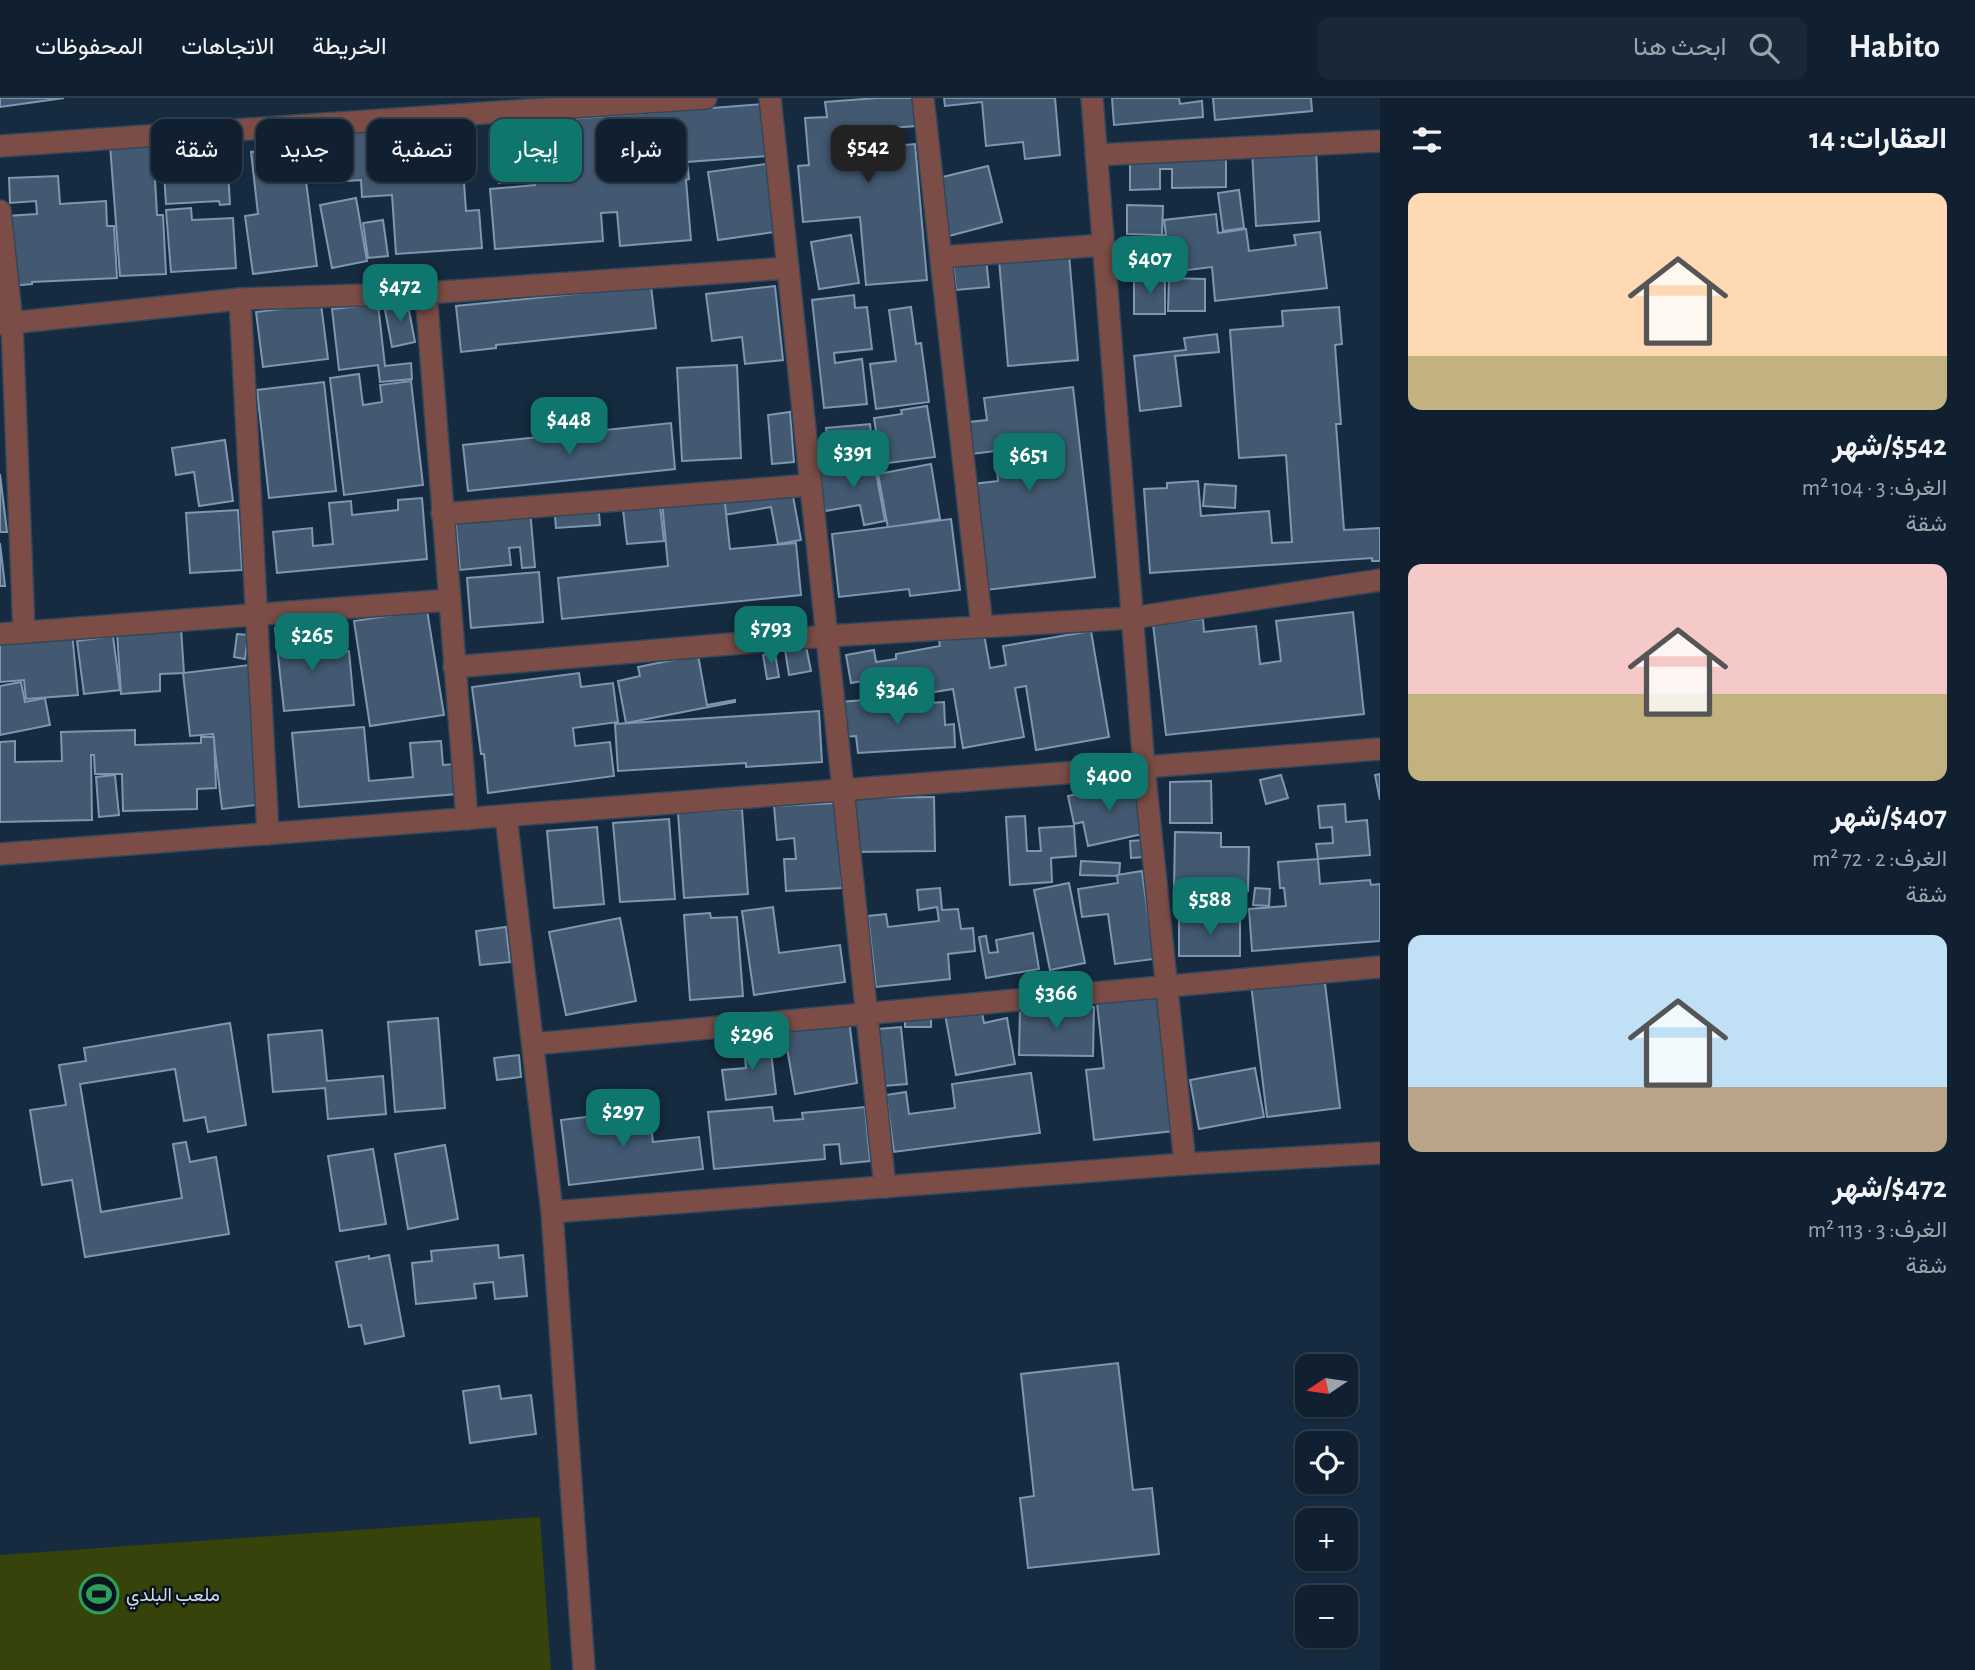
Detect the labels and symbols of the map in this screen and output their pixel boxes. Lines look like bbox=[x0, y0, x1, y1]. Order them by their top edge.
pin: $542 bbox=[827, 126, 909, 185]
pin: $407 bbox=[1109, 236, 1191, 296]
pin: $472 bbox=[359, 264, 441, 324]
pin: $448 bbox=[528, 398, 610, 457]
pin: $391 bbox=[812, 430, 894, 490]
pin: $651 bbox=[988, 434, 1070, 493]
pin: $793 bbox=[730, 606, 812, 666]
pin: $265 bbox=[271, 614, 353, 673]
pin: $346 bbox=[856, 668, 938, 727]
pin: $400 bbox=[1068, 754, 1150, 813]
pin: $588 bbox=[1169, 878, 1251, 937]
pin: $366 bbox=[1015, 972, 1097, 1031]
pin: $296 bbox=[711, 1012, 793, 1072]
pin: $297 bbox=[582, 1090, 664, 1149]
north arrow bbox=[1295, 1354, 1358, 1418]
sports icon: ملعب البلدي bbox=[78, 1573, 120, 1615]
place label: ملعب البلدي bbox=[126, 1586, 220, 1610]

